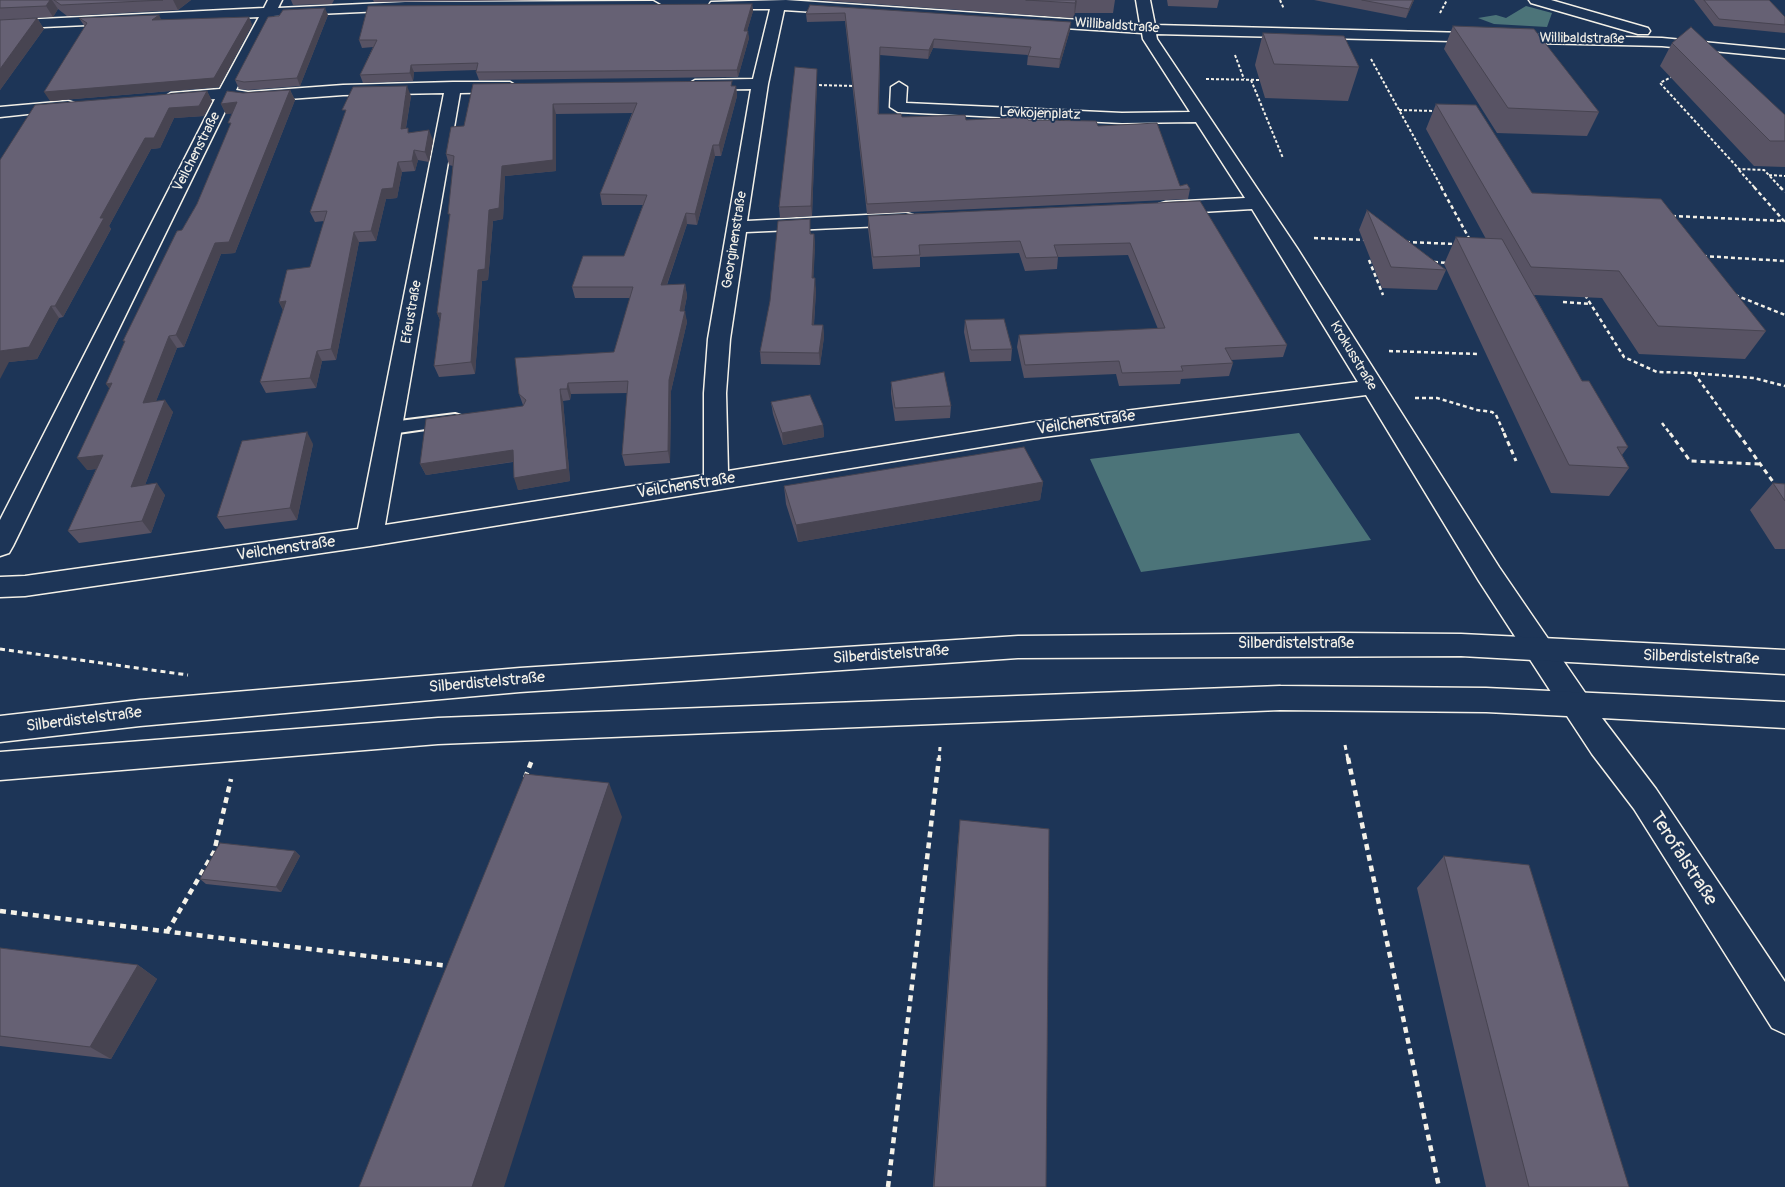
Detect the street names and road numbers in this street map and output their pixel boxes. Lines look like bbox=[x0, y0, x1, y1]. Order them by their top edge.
street label: Willibaldstraße bbox=[1074, 15, 1160, 37]
street label: Willibaldstraße bbox=[1539, 30, 1625, 48]
street label: Levkojenplatz bbox=[999, 104, 1081, 124]
street label: Veilchenstraße bbox=[170, 109, 224, 195]
street label: Georginenstraße bbox=[719, 190, 751, 290]
street label: Efeustraße bbox=[398, 279, 426, 345]
street label: Krokusstraße bbox=[1326, 318, 1380, 394]
street label: Veilchenstraße bbox=[1035, 407, 1137, 439]
street label: Veilchenstraße bbox=[635, 469, 737, 503]
street label: Veilchenstraße bbox=[235, 533, 337, 565]
street label: Silberdistelstraße bbox=[1238, 634, 1354, 654]
street label: Silberdistelstraße bbox=[832, 641, 950, 669]
street label: Silberdistelstraße bbox=[1642, 646, 1760, 670]
street label: Silberdistelstraße bbox=[428, 668, 546, 698]
street label: Silberdistelstraße bbox=[25, 703, 143, 737]
street label: Terofalstraße bbox=[1644, 808, 1722, 910]

